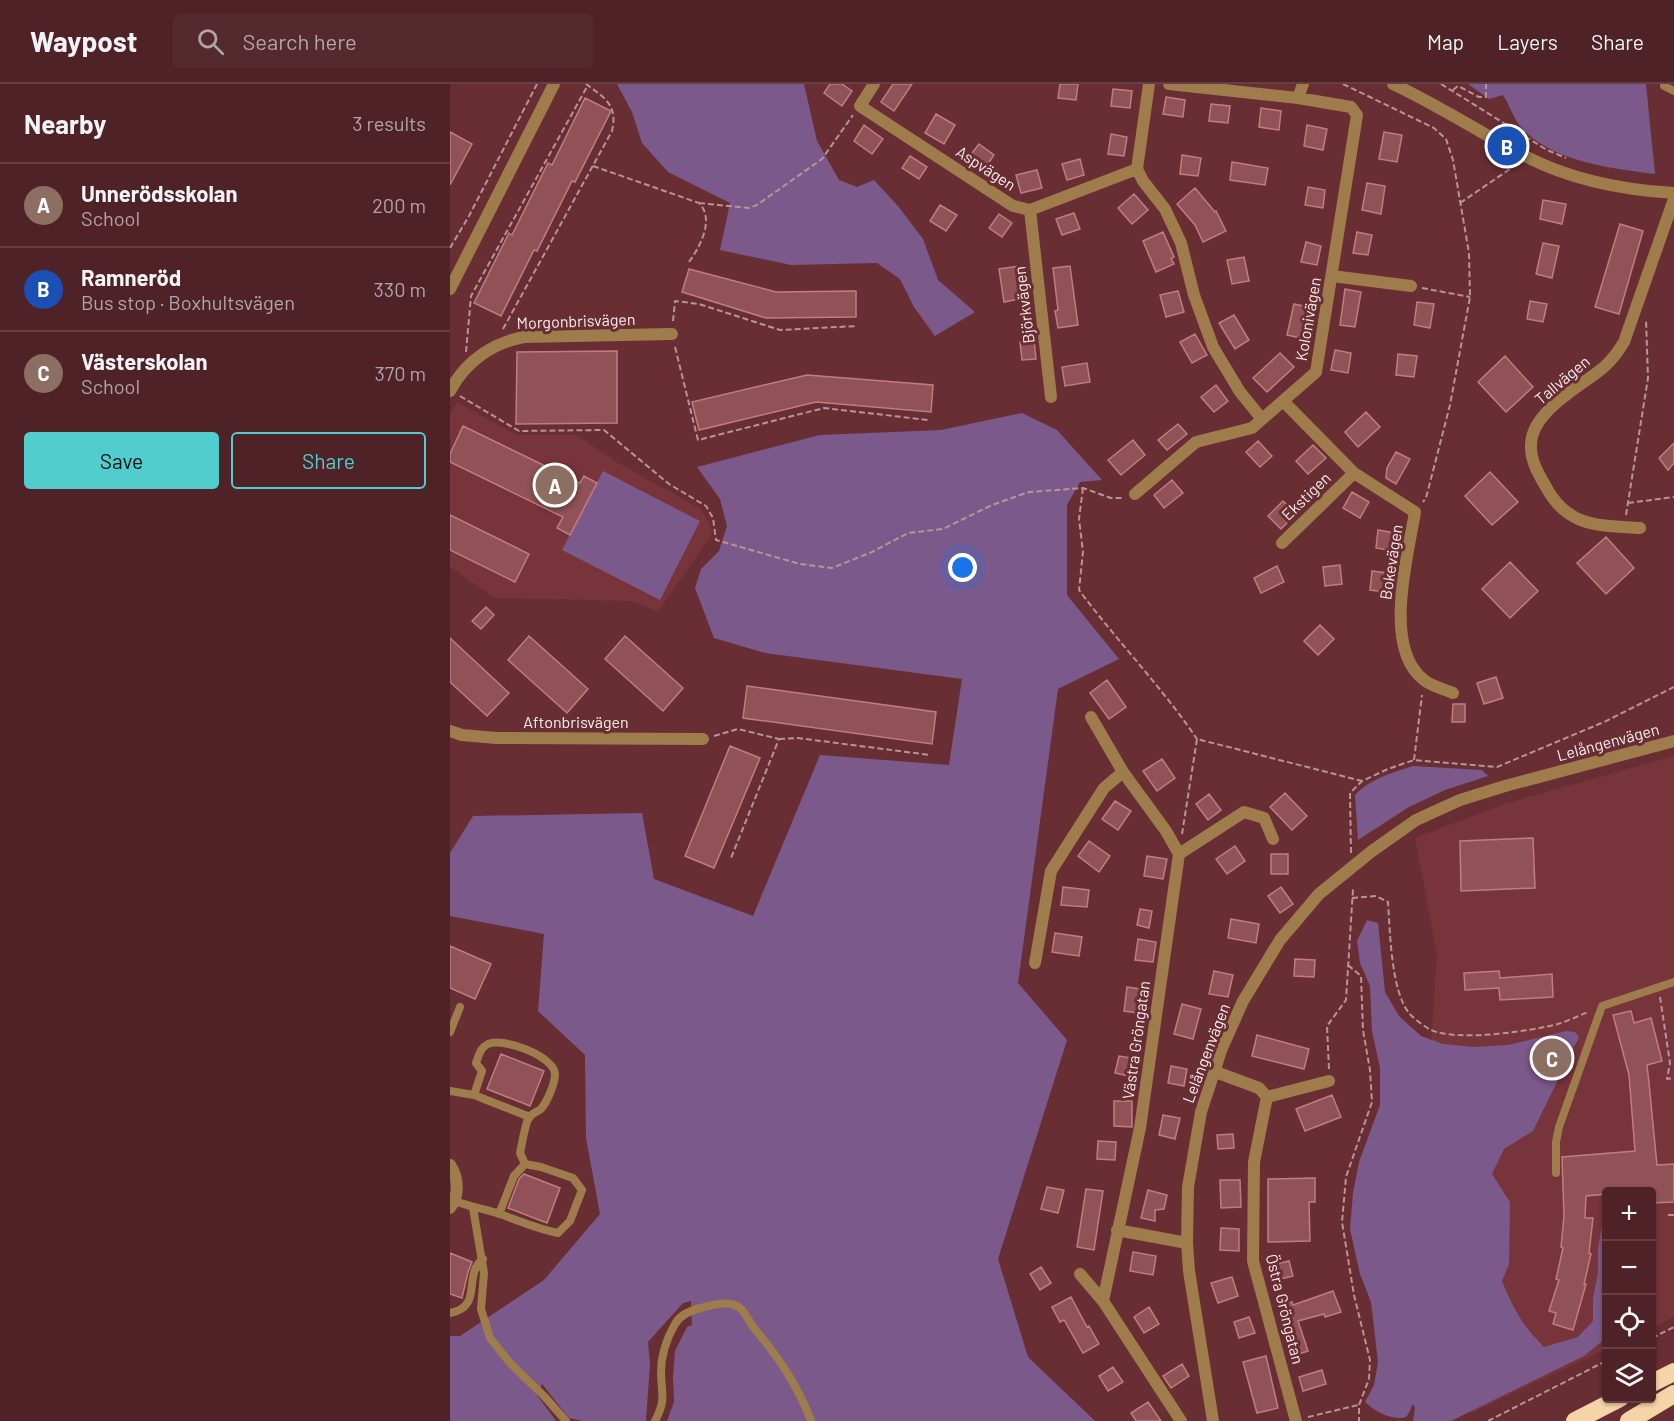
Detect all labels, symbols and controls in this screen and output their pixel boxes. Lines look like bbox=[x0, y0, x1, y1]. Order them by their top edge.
search box bbox=[173, 14, 593, 68]
text: Waypost bbox=[30, 24, 137, 58]
icon: search bbox=[194, 25, 227, 58]
text: Search here bbox=[242, 28, 357, 54]
text: Map bbox=[1427, 29, 1464, 54]
text: Layers bbox=[1497, 29, 1558, 54]
text: Share bbox=[1591, 29, 1644, 54]
text: Nearby bbox=[24, 108, 106, 139]
text: 3 results bbox=[352, 111, 426, 135]
pin: B bbox=[1488, 124, 1526, 168]
street label: Aspvägen bbox=[953, 141, 1020, 194]
text: Unnerödsskolan bbox=[81, 180, 237, 206]
text: A bbox=[37, 193, 50, 217]
text: 200 m bbox=[372, 193, 426, 217]
text: School bbox=[81, 206, 140, 230]
text: Ramneröd bbox=[81, 264, 181, 290]
street label: Björkvägen bbox=[1009, 265, 1038, 345]
street label: Kolonivägen bbox=[1291, 276, 1324, 362]
text: B bbox=[37, 277, 50, 301]
text: 330 m bbox=[374, 277, 426, 301]
text: Bus stop · Boxhultsvägen bbox=[81, 290, 295, 314]
street label: Morgonbrisvägen bbox=[516, 309, 636, 332]
text: Västerskolan bbox=[81, 348, 208, 374]
street label: Tallvägen bbox=[1530, 351, 1593, 408]
text: C bbox=[37, 361, 50, 385]
text: 370 m bbox=[374, 361, 426, 385]
text: School bbox=[81, 374, 140, 398]
button: Save bbox=[24, 432, 219, 489]
button: Share bbox=[231, 432, 426, 489]
pin: A bbox=[536, 462, 574, 508]
street label: Ekstigen bbox=[1277, 468, 1334, 524]
street label: Bokevägen bbox=[1375, 523, 1406, 601]
your location bbox=[948, 553, 977, 582]
street label: Aftonbrisvägen bbox=[523, 712, 629, 731]
street label: Lelångenvägen bbox=[1555, 719, 1661, 764]
street label: Västra Gröngatan bbox=[1118, 979, 1153, 1100]
street label: Lelångenvägen bbox=[1178, 1000, 1233, 1105]
pin: C bbox=[1532, 1036, 1572, 1080]
map controls bbox=[1602, 1187, 1656, 1403]
button: + bbox=[1602, 1187, 1656, 1241]
button: − bbox=[1602, 1241, 1656, 1295]
street label: Östra Gröngatan bbox=[1263, 1252, 1308, 1366]
button: locate bbox=[1602, 1295, 1656, 1349]
button: layers bbox=[1602, 1349, 1656, 1403]

